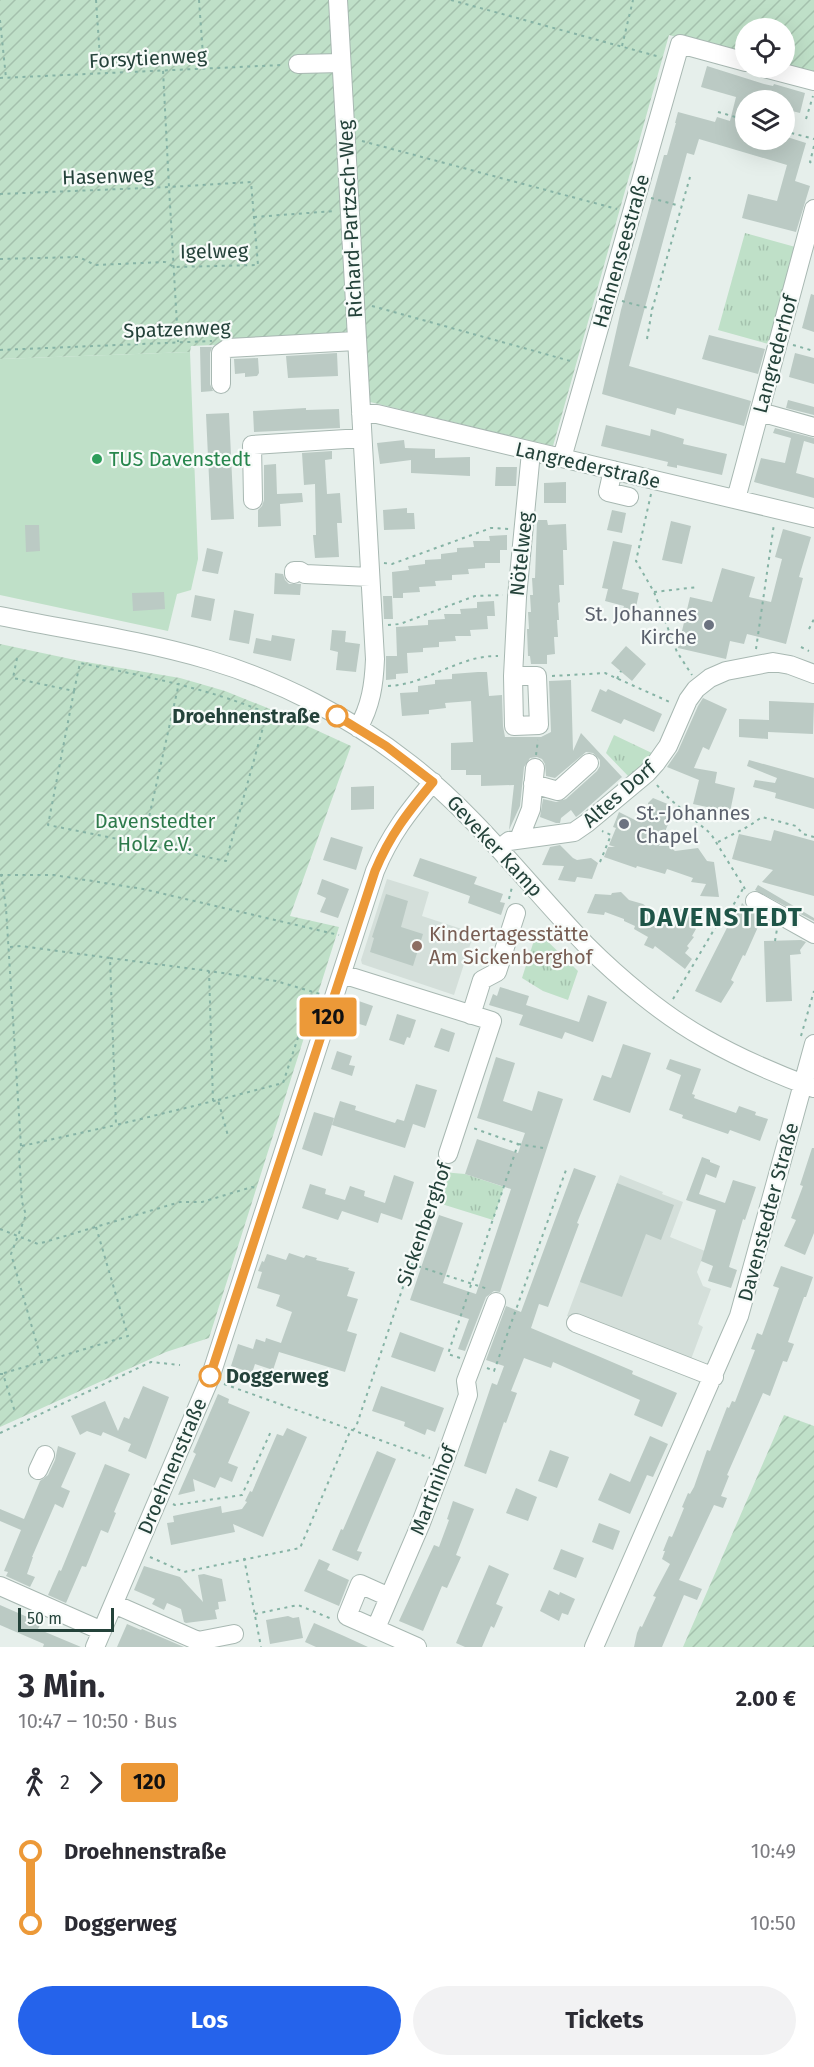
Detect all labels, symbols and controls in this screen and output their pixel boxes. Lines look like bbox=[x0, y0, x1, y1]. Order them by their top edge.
map controls bbox=[735, 18, 795, 150]
button: locate bbox=[735, 18, 795, 78]
street label: Forsytienweg bbox=[88, 43, 208, 73]
button: layers bbox=[735, 90, 795, 150]
street label: Richard-Partzsch-Weg bbox=[333, 119, 367, 319]
street label: Hasenweg bbox=[62, 162, 155, 190]
street label: Hahnenseestraße bbox=[588, 171, 654, 331]
street label: Igelweg bbox=[180, 238, 249, 264]
street label: Langrederhof bbox=[748, 291, 803, 416]
street label: Spatzenweg bbox=[123, 315, 232, 343]
street label: Langrederstraße bbox=[513, 437, 663, 493]
place label: TUS Davenstedt bbox=[109, 447, 251, 471]
marker: TUS Davenstedt bbox=[90, 452, 104, 466]
street label: Nötelweg bbox=[505, 510, 537, 597]
place label: St. Johannes Kirche bbox=[585, 602, 697, 649]
marker: St. Johannes Kirche bbox=[702, 618, 716, 632]
place label: Droehnenstraße bbox=[172, 704, 320, 728]
marker: Droehnenstraße bbox=[326, 705, 348, 727]
street label: Altes Dorf bbox=[578, 755, 661, 832]
street label: Geveker Kamp bbox=[442, 790, 548, 902]
place label: St.-Johannes Chapel bbox=[636, 801, 750, 848]
park label: Davenstedter Holz e.V. bbox=[95, 809, 215, 856]
marker: St.-Johannes Chapel bbox=[617, 817, 631, 831]
district label: DAVENSTEDT bbox=[639, 902, 803, 933]
place label: Kindertagesstätte Am Sickenberghof bbox=[429, 922, 594, 969]
marker: Kindertagesstätte Am Sickenberghof bbox=[410, 939, 424, 953]
line badge: 120 bbox=[294, 998, 362, 1036]
text: 120 bbox=[312, 1004, 344, 1030]
street label: Davenstedter Straße bbox=[733, 1120, 803, 1304]
street label: Sickenberghof bbox=[392, 1158, 457, 1289]
place label: Doggerweg bbox=[226, 1364, 329, 1388]
marker: Doggerweg bbox=[199, 1365, 221, 1387]
street label: Droehnenstraße bbox=[132, 1394, 212, 1538]
street label: Martinihof bbox=[405, 1440, 462, 1538]
scale bar bbox=[18, 1605, 114, 1632]
text: 50 m bbox=[27, 1609, 62, 1628]
text: 3 Min. bbox=[18, 1666, 105, 1706]
text: 2.00 € bbox=[736, 1685, 796, 1712]
text: 10:47 – 10:50 · Bus bbox=[18, 1709, 177, 1733]
icon: walk bbox=[18, 1766, 51, 1799]
icon: forward bbox=[79, 1766, 112, 1799]
text: 120 bbox=[133, 1769, 166, 1795]
text: 2 bbox=[60, 1770, 70, 1794]
text: Droehnenstraße bbox=[64, 1838, 226, 1865]
text: 10:49 bbox=[751, 1839, 796, 1863]
text: Doggerweg bbox=[64, 1910, 177, 1937]
text: 10:50 bbox=[750, 1911, 796, 1935]
button: Los bbox=[18, 1986, 401, 2055]
button: Tickets bbox=[413, 1986, 796, 2055]

